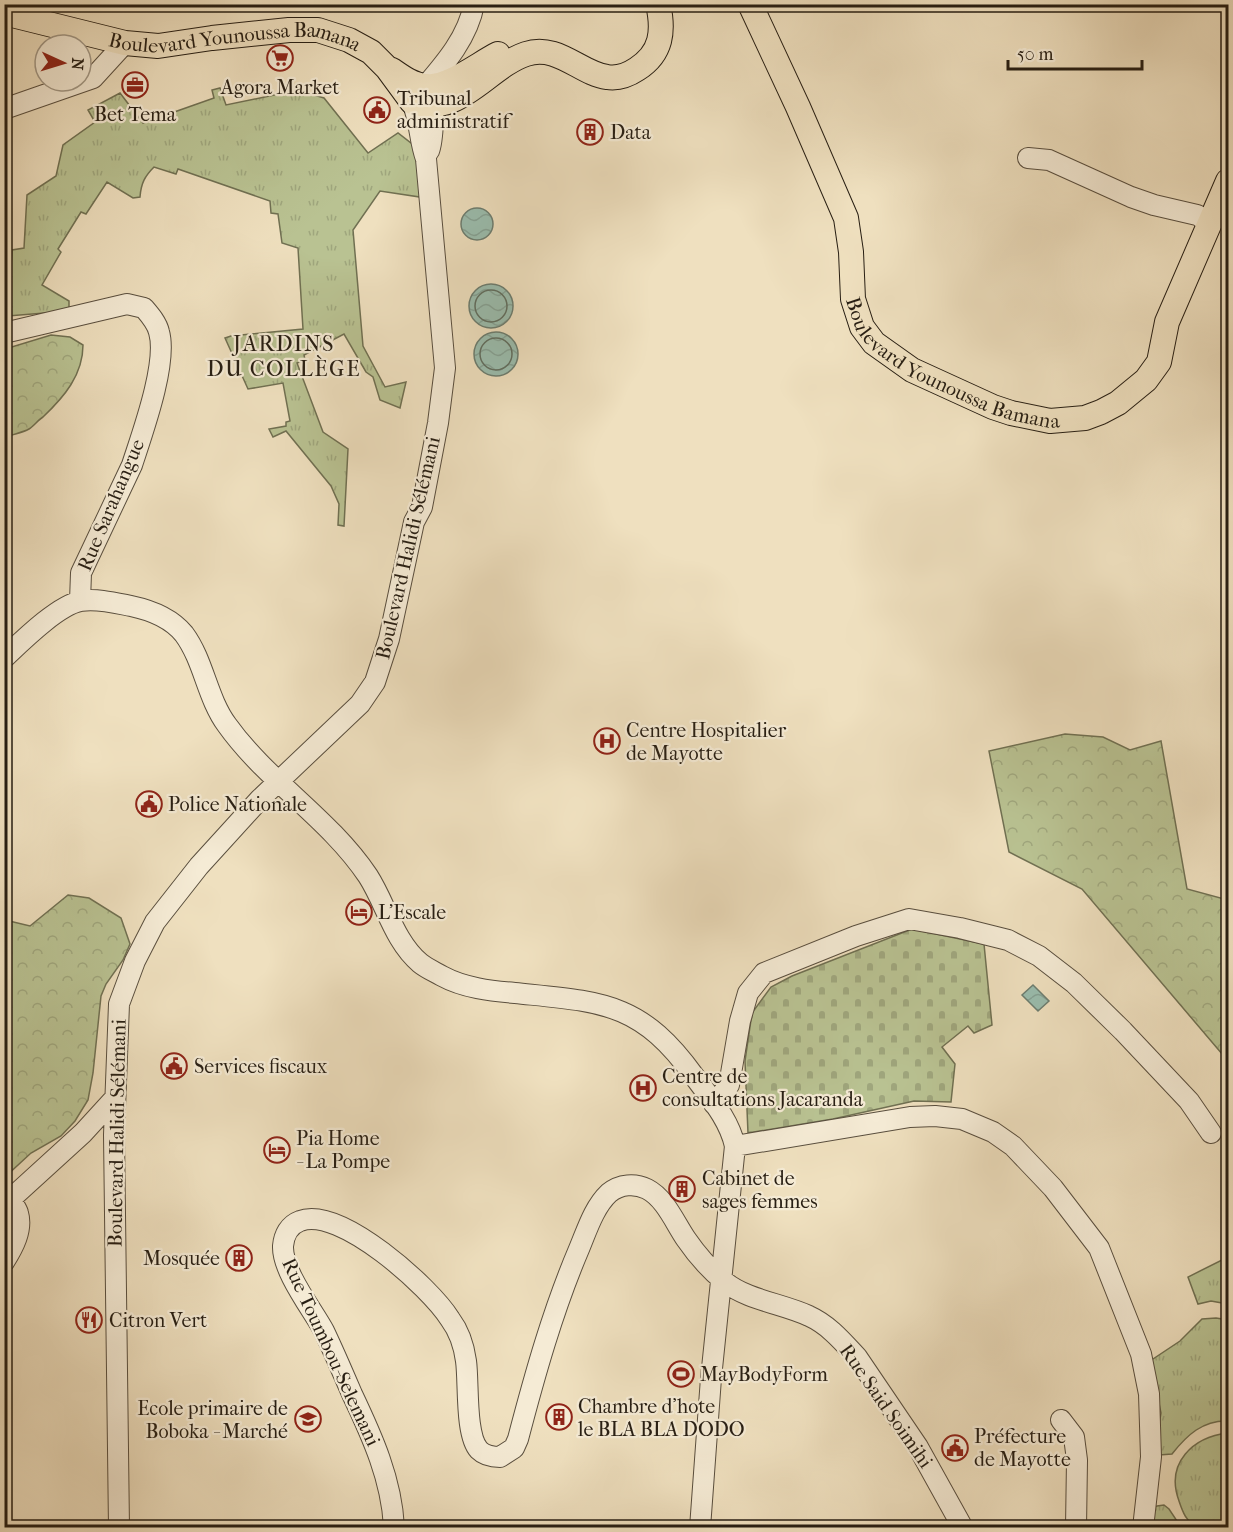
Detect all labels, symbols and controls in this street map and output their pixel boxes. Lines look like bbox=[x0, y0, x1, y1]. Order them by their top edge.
street label: Boulevard Younoussa Bamana bbox=[106, 18, 366, 57]
north arrow bbox=[33, 33, 93, 93]
scale bar bbox=[1008, 33, 1142, 71]
supermarket icon: Agora Market bbox=[265, 43, 295, 73]
text: 50 m bbox=[1017, 44, 1054, 65]
text: N bbox=[68, 57, 87, 72]
office icon: Bet Tema bbox=[120, 70, 150, 100]
place label: Agora Market bbox=[220, 76, 339, 99]
place label: Tribunal administratif bbox=[397, 87, 514, 133]
public building icon: Tribunal administratif bbox=[362, 95, 392, 125]
place label: Bet Tema bbox=[94, 103, 177, 126]
building icon: Data bbox=[575, 117, 605, 147]
place label: Data bbox=[610, 121, 652, 144]
street label: Boulevard Younoussa Bamana bbox=[842, 294, 1061, 432]
district label: JARDINS DU COLLÈGE bbox=[207, 331, 361, 382]
street label: Boulevard Halidi Sélémani bbox=[371, 434, 445, 662]
street label: Rue Sarahangue bbox=[73, 435, 149, 574]
place label: Centre Hospitalier de Mayotte bbox=[626, 719, 787, 765]
hospital icon: Centre Hospitalier de Mayotte bbox=[592, 726, 622, 756]
public building icon: Police Nationale bbox=[134, 789, 164, 819]
place label: Police Nationale bbox=[168, 793, 307, 816]
hotel icon: L'Escale bbox=[344, 897, 374, 927]
place label: L'Escale bbox=[378, 901, 446, 924]
street label: Boulevard Halidi Sélémani bbox=[104, 1019, 130, 1247]
public building icon: Services fiscaux bbox=[159, 1051, 189, 1081]
place label: Services fiscaux bbox=[194, 1055, 328, 1078]
place label: Centre de consultations Jacaranda bbox=[662, 1065, 864, 1111]
hospital icon: Centre de consultations Jacaranda bbox=[628, 1073, 658, 1103]
place label: Pia Home - La Pompe bbox=[296, 1127, 390, 1173]
hotel icon: Pia Home - La Pompe bbox=[262, 1135, 292, 1165]
place label: Cabinet de sages femmes bbox=[702, 1167, 818, 1213]
building icon: Cabinet de sages femmes bbox=[667, 1174, 697, 1204]
building icon: Mosquée bbox=[224, 1243, 254, 1273]
place label: Mosquée bbox=[143, 1247, 220, 1270]
street label: Rue Toumbou-Selemani bbox=[277, 1254, 385, 1450]
restaurant icon: Citron Vert bbox=[74, 1305, 104, 1335]
place label: Citron Vert bbox=[109, 1309, 207, 1332]
street label: Rue Said Soimihi bbox=[835, 1340, 937, 1472]
sports icon: MayBodyForm bbox=[666, 1359, 696, 1389]
place label: MayBodyForm bbox=[700, 1363, 828, 1386]
place label: Chambre d'hote le BLA BLA DODO bbox=[577, 1395, 745, 1441]
place label: Ecole primaire de Boboka - Marché bbox=[137, 1397, 288, 1443]
building icon: Chambre d'hote le BLA BLA DODO bbox=[544, 1402, 574, 1432]
school or university icon: Ecole primaire de Boboka - Marché bbox=[293, 1404, 323, 1434]
place label: Préfecture de Mayotte bbox=[974, 1425, 1071, 1471]
public building icon: Préfecture de Mayotte bbox=[940, 1433, 970, 1463]

